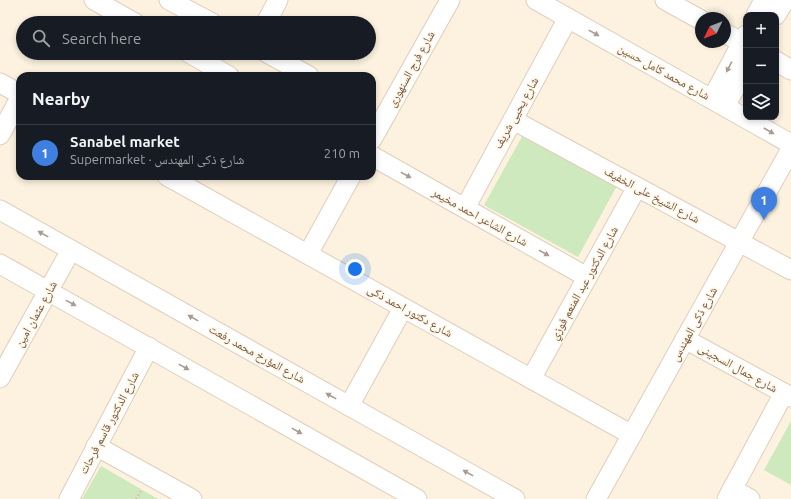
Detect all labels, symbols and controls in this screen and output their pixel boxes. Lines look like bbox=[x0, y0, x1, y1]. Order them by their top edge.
north arrow bbox=[695, 12, 731, 48]
map controls bbox=[743, 12, 779, 120]
button: + bbox=[743, 12, 779, 48]
search box bbox=[16, 16, 376, 60]
icon: search bbox=[30, 27, 52, 49]
street label: شارع فرج السنهورى bbox=[384, 28, 439, 110]
one-way arrow bbox=[589, 29, 600, 36]
text: Search here bbox=[62, 30, 141, 47]
street label: شارع محمد كامل حسين bbox=[615, 41, 712, 104]
button: − bbox=[743, 48, 779, 84]
one-way arrow bbox=[726, 61, 732, 73]
street label: شارع يحيى شريف bbox=[491, 75, 542, 152]
button: layers bbox=[743, 84, 779, 120]
text: Nearby bbox=[32, 89, 90, 108]
one-way arrow bbox=[763, 128, 774, 135]
text: Sanabel market bbox=[70, 133, 180, 150]
text: 1 bbox=[41, 146, 49, 160]
text: 210 m bbox=[324, 146, 360, 160]
text: Supermarket · شارع ذكى المهندس bbox=[70, 152, 244, 166]
street label: شارع الشيخ على الخفيف bbox=[601, 164, 702, 227]
one-way arrow bbox=[400, 172, 412, 179]
street label: شارع الشاعر احمد مخيمر bbox=[428, 184, 530, 250]
pin: 1 bbox=[751, 187, 777, 220]
street label: شارع الدكتور عبد المنعم فوزي bbox=[547, 224, 624, 344]
one-way arrow bbox=[37, 231, 49, 237]
one-way arrow bbox=[538, 249, 550, 256]
your location bbox=[345, 259, 365, 279]
street label: شارع عثمان امين bbox=[12, 278, 61, 350]
street label: شارع دكتور احمد ذكى bbox=[365, 282, 455, 341]
street label: شارع ذكى المهندس bbox=[668, 284, 721, 364]
one-way arrow bbox=[65, 300, 76, 307]
one-way arrow bbox=[187, 315, 199, 322]
street label: شارع المؤرخ محمد رفعت bbox=[206, 322, 308, 387]
street label: شارع جمال السجينى bbox=[695, 340, 780, 396]
one-way arrow bbox=[178, 364, 190, 371]
street label: شارع الدكتور قاسم فرحات bbox=[76, 369, 143, 477]
one-way arrow bbox=[325, 392, 337, 399]
one-way arrow bbox=[291, 428, 303, 435]
one-way arrow bbox=[462, 470, 474, 476]

